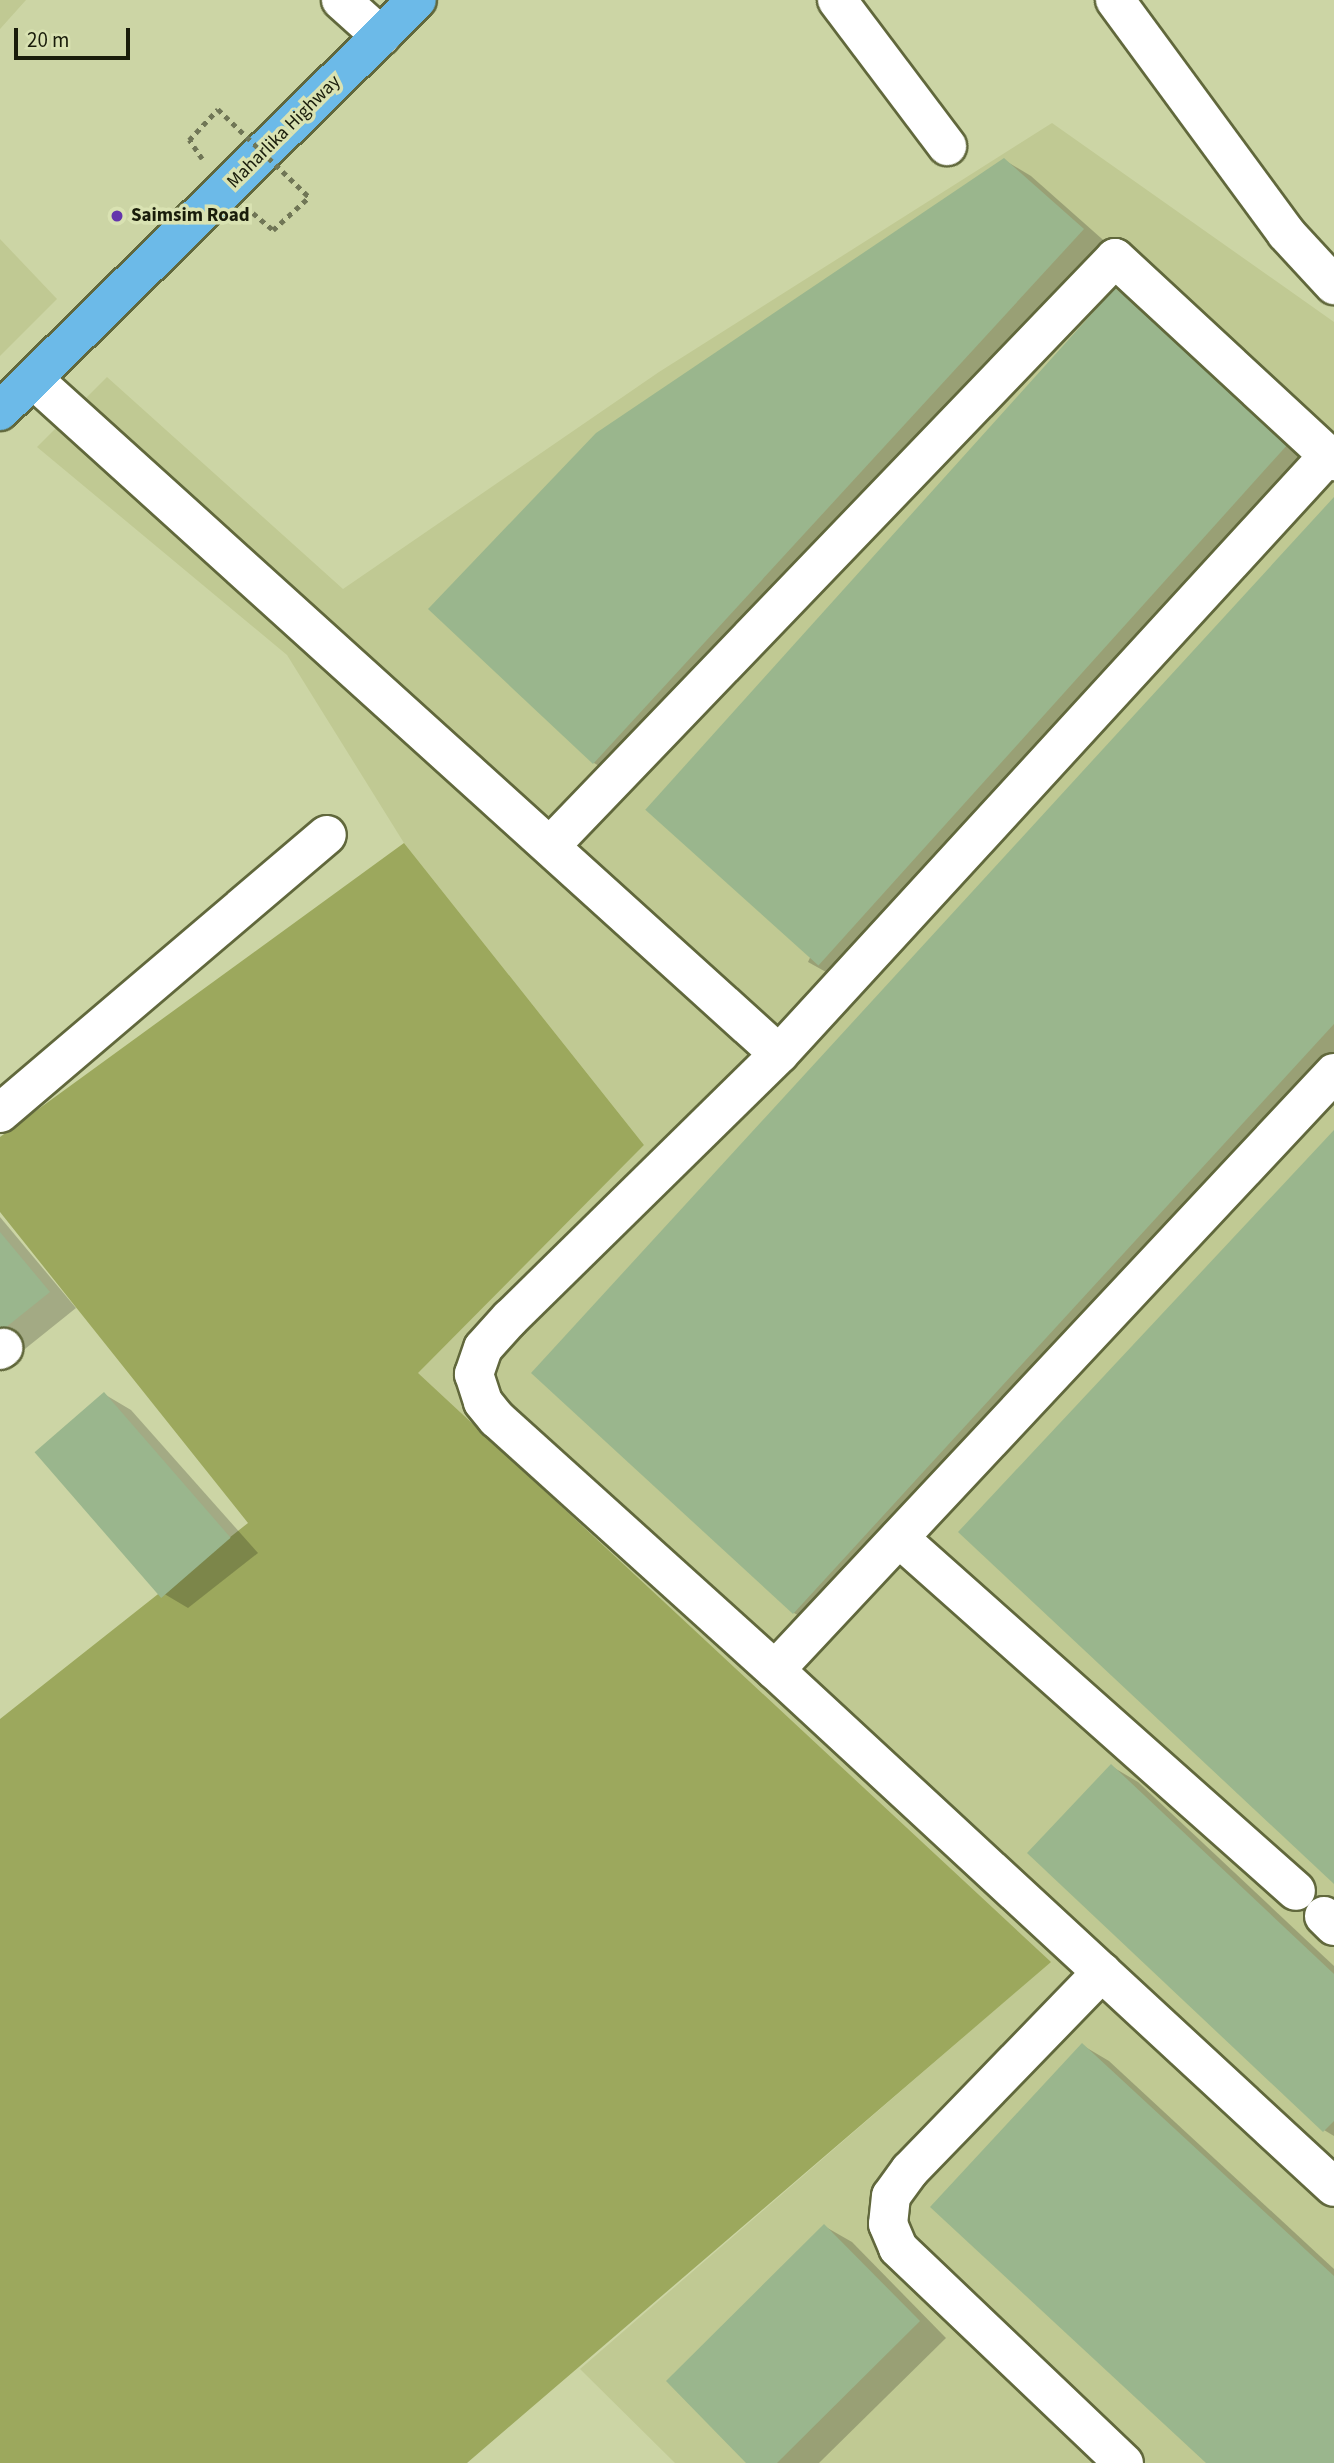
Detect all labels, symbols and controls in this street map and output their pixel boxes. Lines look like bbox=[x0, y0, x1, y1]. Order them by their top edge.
scale bar bbox=[18, 14, 133, 58]
text: 20 m bbox=[27, 25, 69, 55]
street label: Maharlika Highway bbox=[223, 71, 345, 193]
place label: Saimsim Road bbox=[131, 205, 250, 227]
marker: Saimsim Road bbox=[109, 208, 125, 224]

